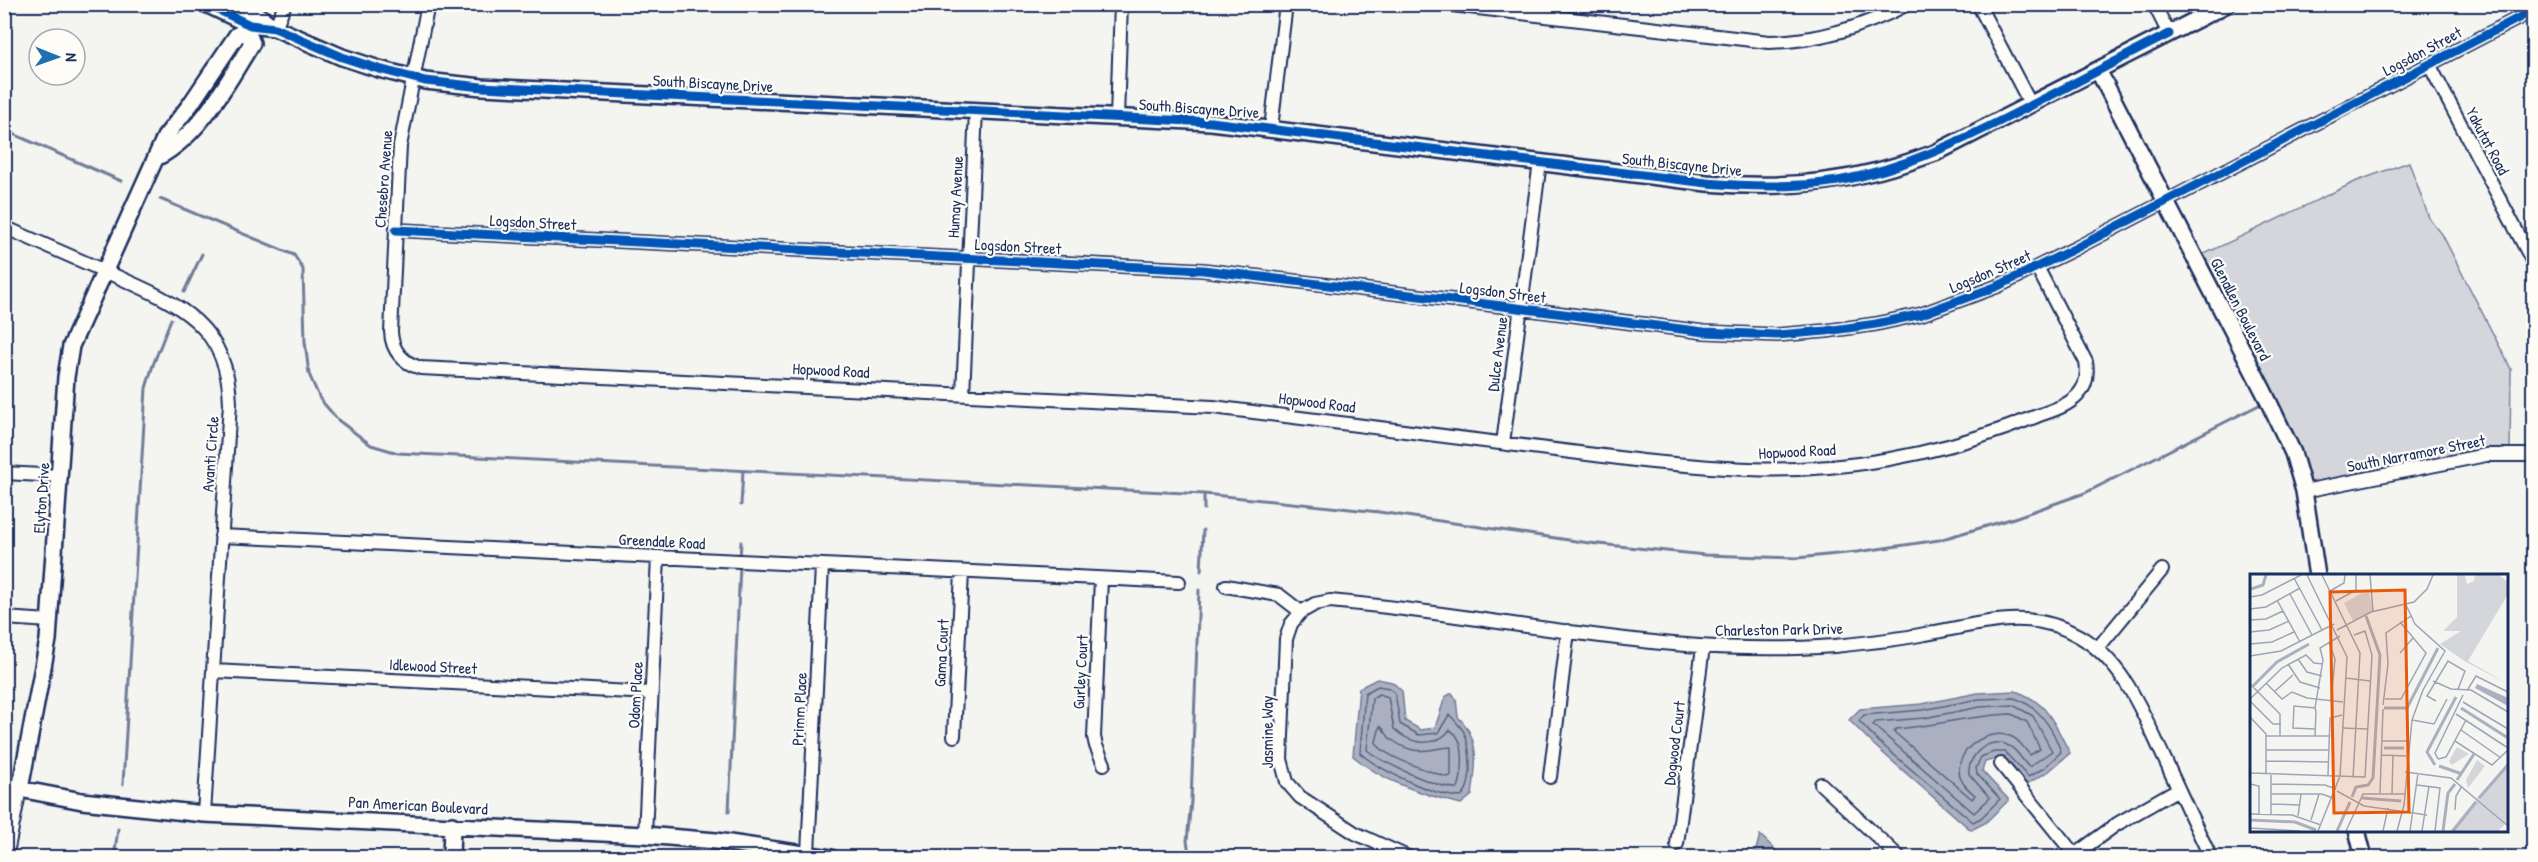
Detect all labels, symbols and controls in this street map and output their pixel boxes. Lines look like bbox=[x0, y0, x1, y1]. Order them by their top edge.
street label: Logsdon Street bbox=[2379, 21, 2466, 81]
north arrow bbox=[27, 27, 87, 87]
text: N bbox=[61, 53, 83, 62]
street label: South Biscayne Drive bbox=[652, 69, 774, 97]
street label: South Biscayne Drive bbox=[1138, 93, 1261, 123]
street label: Yakutat Road bbox=[2461, 103, 2515, 179]
street label: Chesebro Avenue bbox=[369, 129, 397, 229]
street label: South Biscayne Drive bbox=[1621, 147, 1744, 181]
street label: Humay Avenue bbox=[942, 155, 968, 239]
street label: Logsdon Street bbox=[489, 209, 577, 235]
street label: Logsdon Street bbox=[974, 233, 1062, 259]
street label: Logsdon Street bbox=[1946, 244, 2035, 298]
street label: Glenallen Boulevard bbox=[2206, 254, 2276, 364]
street label: Logsdon Street bbox=[1459, 276, 1548, 308]
street label: Dulce Avenue bbox=[1482, 315, 1513, 393]
street label: Hopwood Road bbox=[792, 357, 870, 383]
street label: Hopwood Road bbox=[1277, 386, 1357, 418]
street label: Avanti Circle bbox=[196, 415, 224, 493]
street label: South Narramore Street bbox=[2345, 429, 2487, 477]
street label: Hopwood Road bbox=[1758, 438, 1836, 464]
street label: Elyton Drive bbox=[28, 461, 54, 534]
street label: Greendale Road bbox=[618, 528, 706, 554]
inset map bbox=[2250, 574, 2508, 832]
street label: Charleston Park Drive bbox=[1715, 617, 1844, 641]
street label: Gama Court bbox=[928, 618, 954, 688]
street label: Gurley Court bbox=[1067, 634, 1093, 710]
street label: Idlewood Street bbox=[388, 653, 478, 679]
street label: Odom Place bbox=[622, 660, 648, 729]
street label: Primm Place bbox=[786, 671, 812, 746]
street label: Jasmine Way bbox=[1256, 695, 1278, 769]
street label: Dogwood Court bbox=[1658, 699, 1690, 786]
street label: Pan American Boulevard bbox=[348, 790, 488, 820]

